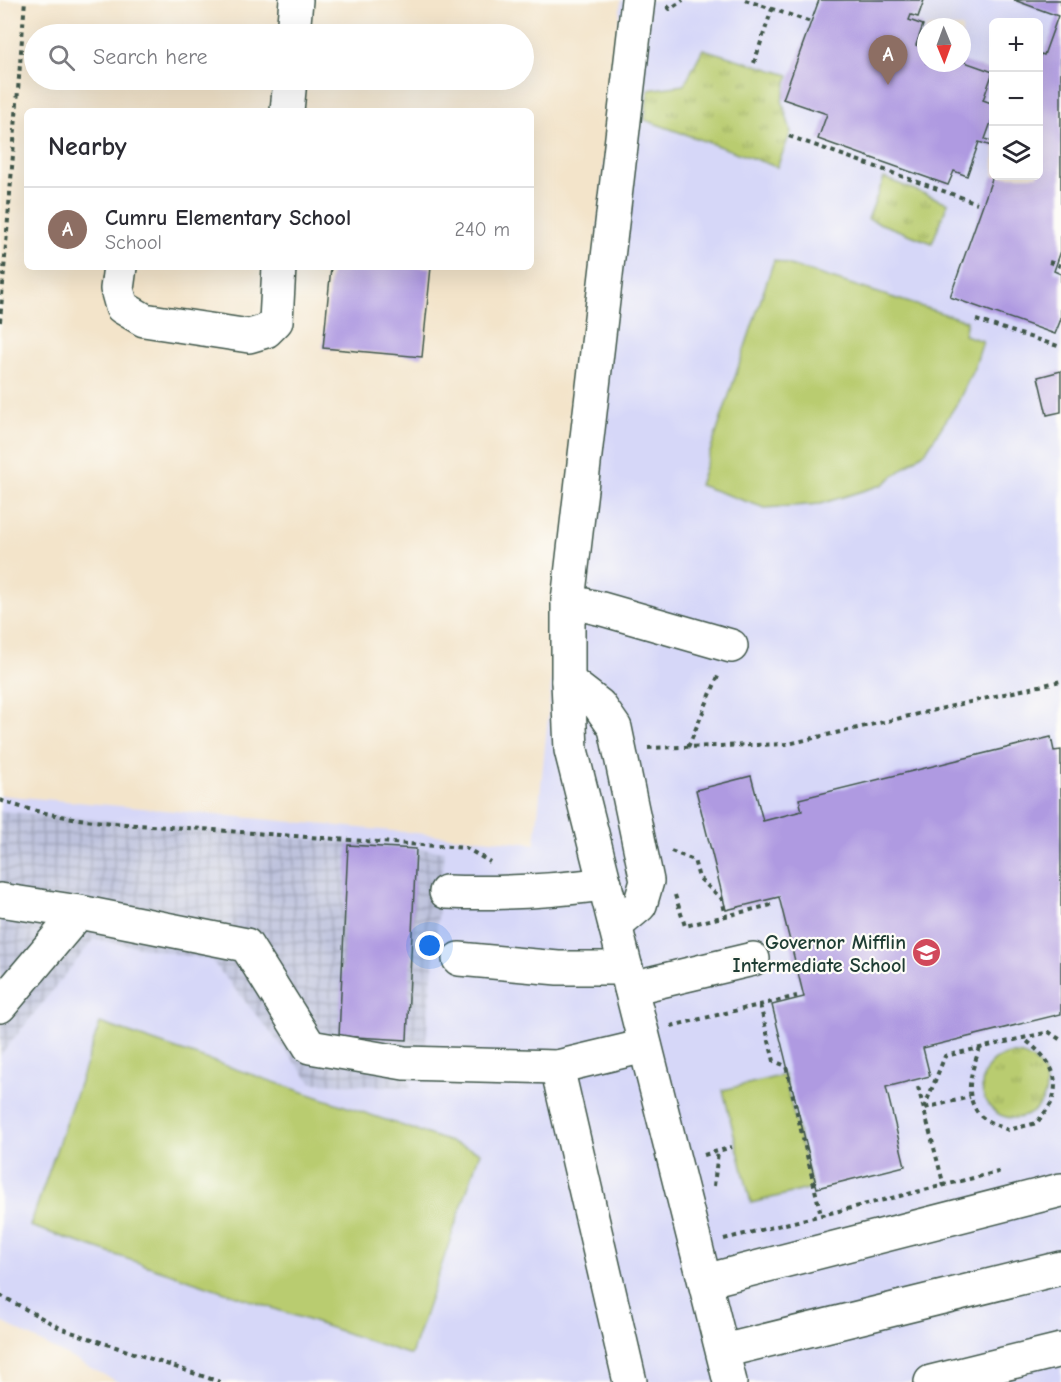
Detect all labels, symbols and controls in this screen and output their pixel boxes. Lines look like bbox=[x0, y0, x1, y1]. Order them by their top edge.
north arrow bbox=[917, 18, 971, 72]
map controls bbox=[989, 18, 1043, 180]
button: + bbox=[989, 18, 1043, 72]
search box bbox=[24, 24, 534, 90]
pin: A bbox=[868, 36, 908, 85]
icon: search bbox=[45, 41, 78, 74]
text: Search here bbox=[93, 44, 208, 70]
button: − bbox=[989, 72, 1043, 126]
button: layers bbox=[989, 126, 1043, 180]
text: Nearby bbox=[48, 132, 127, 162]
text: Cumru Elementary School bbox=[105, 205, 351, 231]
text: A bbox=[62, 218, 73, 241]
text: 240 m bbox=[455, 218, 510, 241]
text: School bbox=[105, 231, 162, 254]
your location bbox=[415, 931, 444, 960]
place label: Governor Mifflin Intermediate School bbox=[733, 931, 906, 977]
school or university icon: Governor Mifflin Intermediate School bbox=[911, 937, 943, 969]

